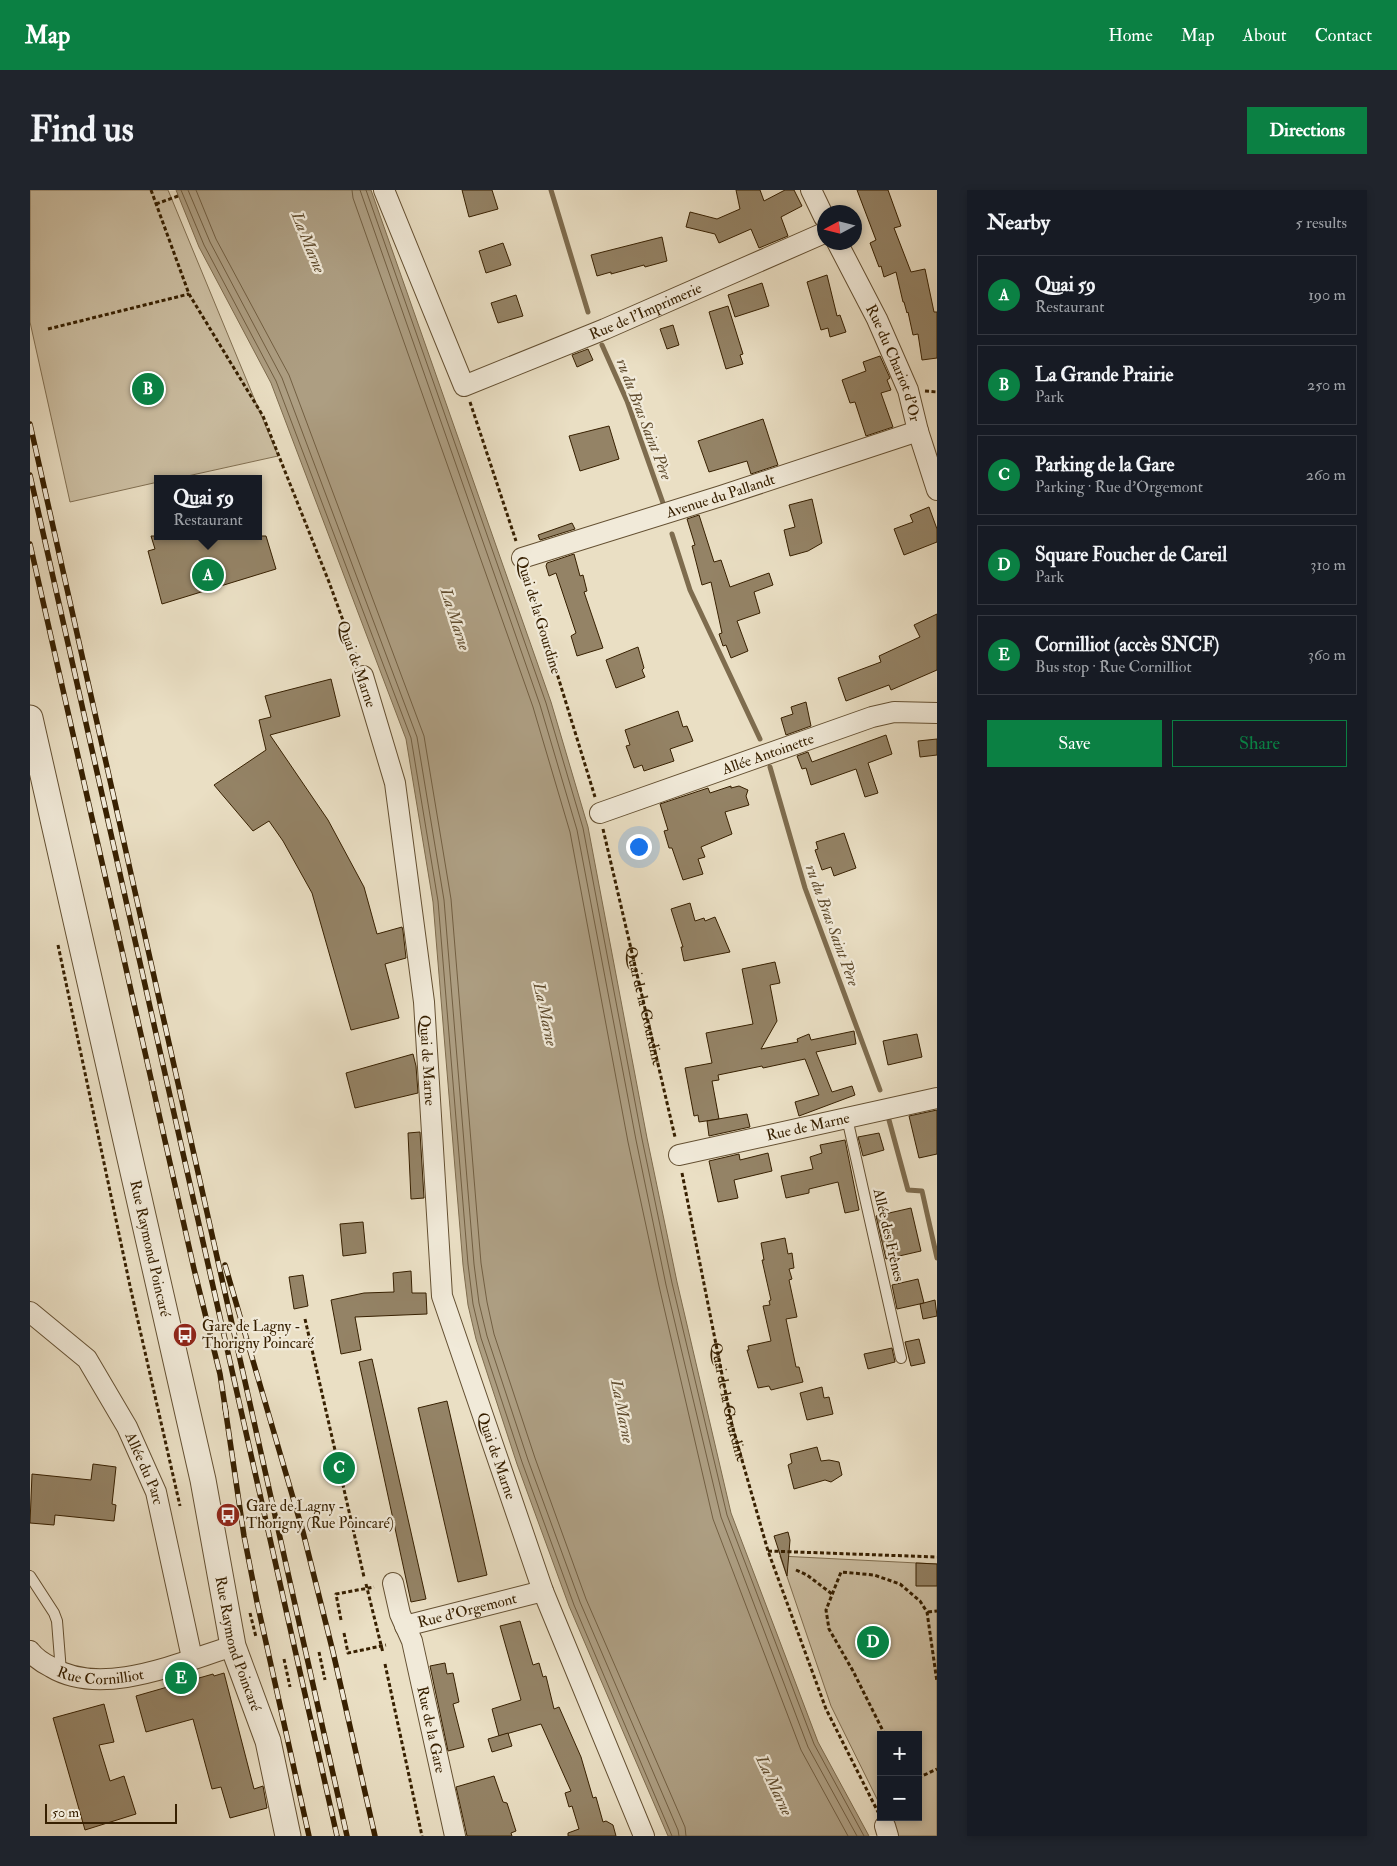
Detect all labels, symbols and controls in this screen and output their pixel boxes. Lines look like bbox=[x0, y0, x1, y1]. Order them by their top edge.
text: Map bbox=[25, 20, 70, 51]
text: Home bbox=[1108, 24, 1153, 47]
text: Map bbox=[1181, 24, 1215, 47]
text: About bbox=[1243, 24, 1287, 47]
text: Contact bbox=[1315, 24, 1372, 47]
button: Directions bbox=[1247, 107, 1367, 154]
text: Find us bbox=[30, 108, 134, 152]
north arrow bbox=[817, 205, 862, 250]
water label: La Marne bbox=[286, 208, 330, 277]
text: Nearby bbox=[987, 209, 1050, 236]
text: 5 results bbox=[1296, 213, 1347, 233]
text: Quai 59 bbox=[1035, 273, 1096, 297]
street label: Rue de l'Imprimerie bbox=[587, 279, 705, 344]
text: A bbox=[999, 285, 1009, 305]
text: 190 m bbox=[1308, 285, 1346, 305]
text: Restaurant bbox=[1035, 297, 1104, 317]
street label: Rue du Chariot d'Or bbox=[861, 301, 924, 424]
water label: ru du Bras Saint Père bbox=[612, 356, 677, 483]
text: La Grande Prairie bbox=[1035, 363, 1173, 387]
pin: B bbox=[132, 370, 164, 408]
text: B bbox=[999, 375, 1009, 395]
text: 250 m bbox=[1307, 375, 1346, 395]
text: Park bbox=[1035, 387, 1064, 407]
text: Parking de la Gare bbox=[1035, 453, 1175, 477]
text: C bbox=[998, 465, 1010, 485]
text: 260 m bbox=[1306, 465, 1346, 485]
street label: Avenue du Pallandt bbox=[663, 470, 778, 523]
popup bbox=[154, 475, 262, 540]
text: Parking · Rue d'Orgemont bbox=[1035, 477, 1203, 497]
text: Quai 59 bbox=[173, 486, 234, 510]
text: Restaurant bbox=[173, 510, 243, 530]
text: Square Foucher de Careil bbox=[1035, 543, 1227, 567]
street label: Quai de la Gourdine bbox=[512, 554, 565, 676]
text: D bbox=[997, 555, 1011, 575]
text: 310 m bbox=[1310, 555, 1346, 575]
pin: A bbox=[192, 556, 224, 594]
text: Park bbox=[1035, 567, 1064, 587]
water label: La Marne bbox=[435, 585, 475, 654]
street label: Quai de Marne bbox=[333, 618, 380, 710]
text: Cornilliot (accès SNCF) bbox=[1035, 633, 1219, 657]
text: E bbox=[998, 645, 1010, 665]
text: 360 m bbox=[1308, 645, 1346, 665]
text: Bus stop · Rue Cornilliot bbox=[1035, 657, 1192, 677]
button: Save bbox=[987, 720, 1162, 767]
button: Share bbox=[1172, 720, 1347, 767]
street label: Allée Antoinette bbox=[719, 729, 817, 780]
your location bbox=[626, 834, 652, 860]
water label: ru du Bras Saint Père bbox=[801, 862, 864, 990]
street label: Quai de la Gourdine bbox=[621, 945, 667, 1068]
water label: La Marne bbox=[528, 980, 562, 1048]
street label: Quai de Marne bbox=[415, 1014, 439, 1106]
street label: Rue de Marne bbox=[765, 1109, 851, 1145]
street label: Rue Raymond Poincaré bbox=[125, 1178, 175, 1319]
street label: Allée des Frênes bbox=[868, 1186, 908, 1283]
place label: Gare de Lagny - Thorigny Poincaré bbox=[202, 1317, 314, 1353]
bus stop icon: Gare de Lagny - Thorigny Poincaré bbox=[172, 1322, 198, 1348]
street label: Quai de la Gourdine bbox=[706, 1341, 751, 1465]
water label: La Marne bbox=[606, 1377, 638, 1445]
street label: Quai de Marne bbox=[473, 1410, 520, 1502]
street label: Allée du Parc bbox=[120, 1428, 168, 1507]
pin: C bbox=[323, 1449, 355, 1487]
place label: Gare de Lagny - Thorigny (Rue Poincaré) bbox=[246, 1497, 394, 1533]
bus stop icon: Gare de Lagny - Thorigny (Rue Poincaré) bbox=[215, 1502, 241, 1528]
street label: Rue Raymond Poincaré bbox=[211, 1575, 265, 1715]
street label: Rue d'Orgemont bbox=[416, 1589, 519, 1632]
pin: D bbox=[857, 1623, 889, 1661]
pin: E bbox=[165, 1659, 197, 1697]
street label: Rue Cornilliot bbox=[54, 1662, 146, 1689]
street label: Rue de la Gare bbox=[412, 1684, 450, 1775]
map controls bbox=[877, 1731, 922, 1821]
button: + bbox=[877, 1731, 922, 1776]
water label: La Marne bbox=[751, 1751, 797, 1819]
button: − bbox=[877, 1776, 922, 1821]
scale bar bbox=[45, 1801, 178, 1824]
text: 50 m bbox=[52, 1804, 79, 1821]

